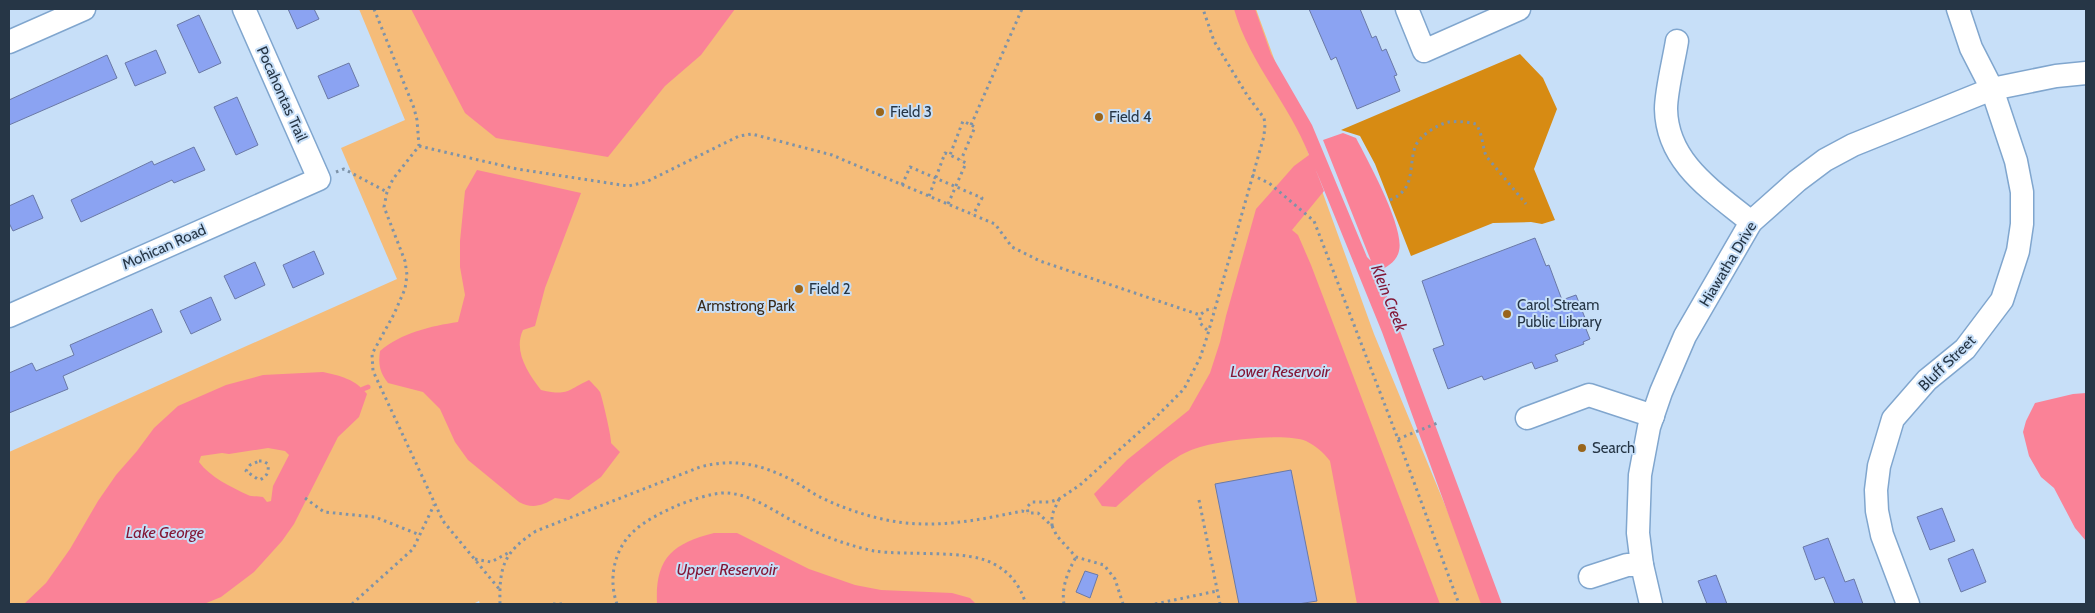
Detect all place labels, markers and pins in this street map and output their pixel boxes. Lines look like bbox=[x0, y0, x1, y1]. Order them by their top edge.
place label: Field 3 bbox=[890, 103, 932, 121]
marker: Field 3 bbox=[874, 106, 886, 118]
place label: Field 4 bbox=[1109, 108, 1152, 126]
marker: Field 4 bbox=[1093, 111, 1105, 123]
place label: Field 2 bbox=[809, 280, 851, 298]
marker: Field 2 bbox=[793, 283, 805, 295]
place label: Carol Stream Public Library bbox=[1517, 296, 1602, 331]
marker: Carol Stream Public Library bbox=[1501, 308, 1513, 320]
place label: Search bbox=[1592, 439, 1635, 457]
marker: Search bbox=[1576, 442, 1588, 454]

